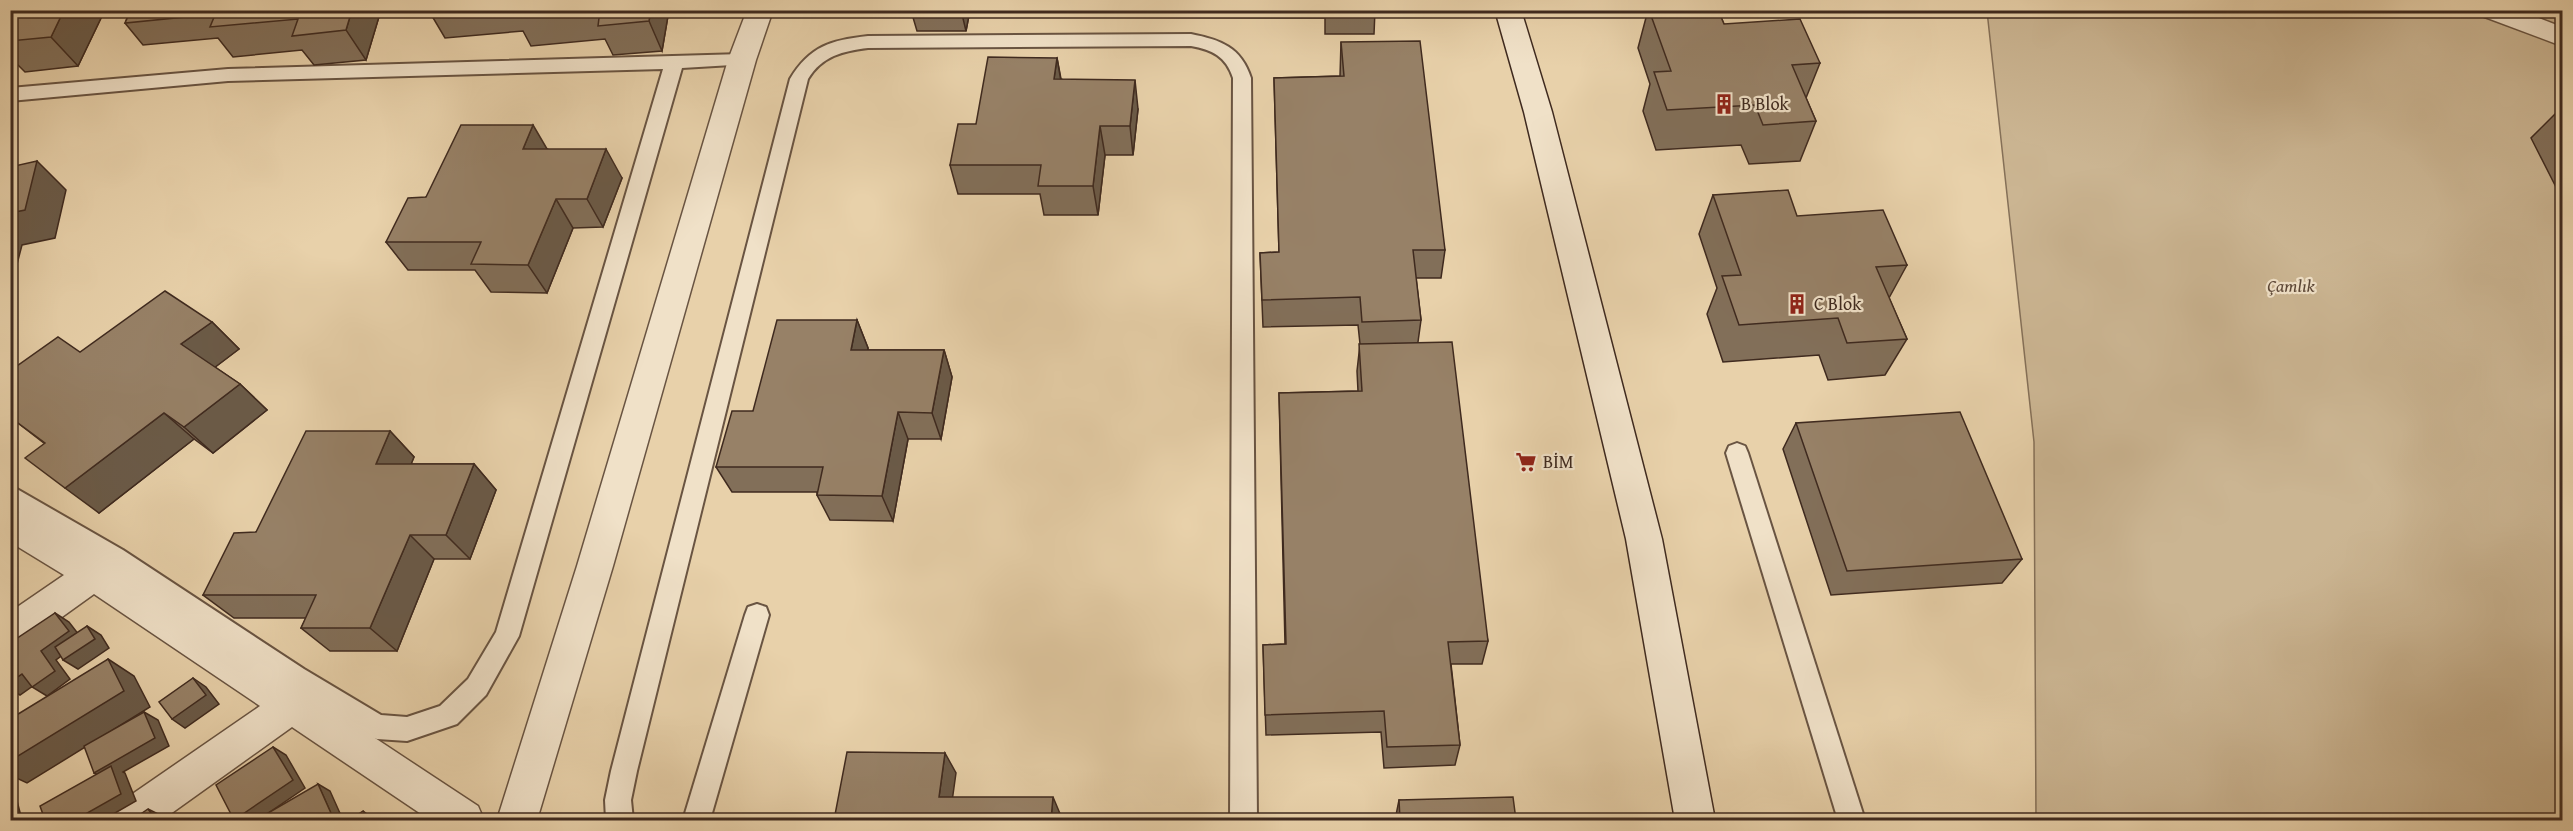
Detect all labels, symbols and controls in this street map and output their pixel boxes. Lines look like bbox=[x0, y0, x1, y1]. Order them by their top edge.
place label: B Blok bbox=[1741, 90, 1790, 117]
building icon: B Blok bbox=[1712, 92, 1736, 116]
park label: Çamlık bbox=[2267, 272, 2316, 299]
place label: C Blok bbox=[1814, 290, 1862, 317]
building icon: C Blok bbox=[1785, 292, 1809, 316]
place label: BİM bbox=[1543, 448, 1574, 475]
supermarket icon: BİM bbox=[1514, 450, 1538, 474]

